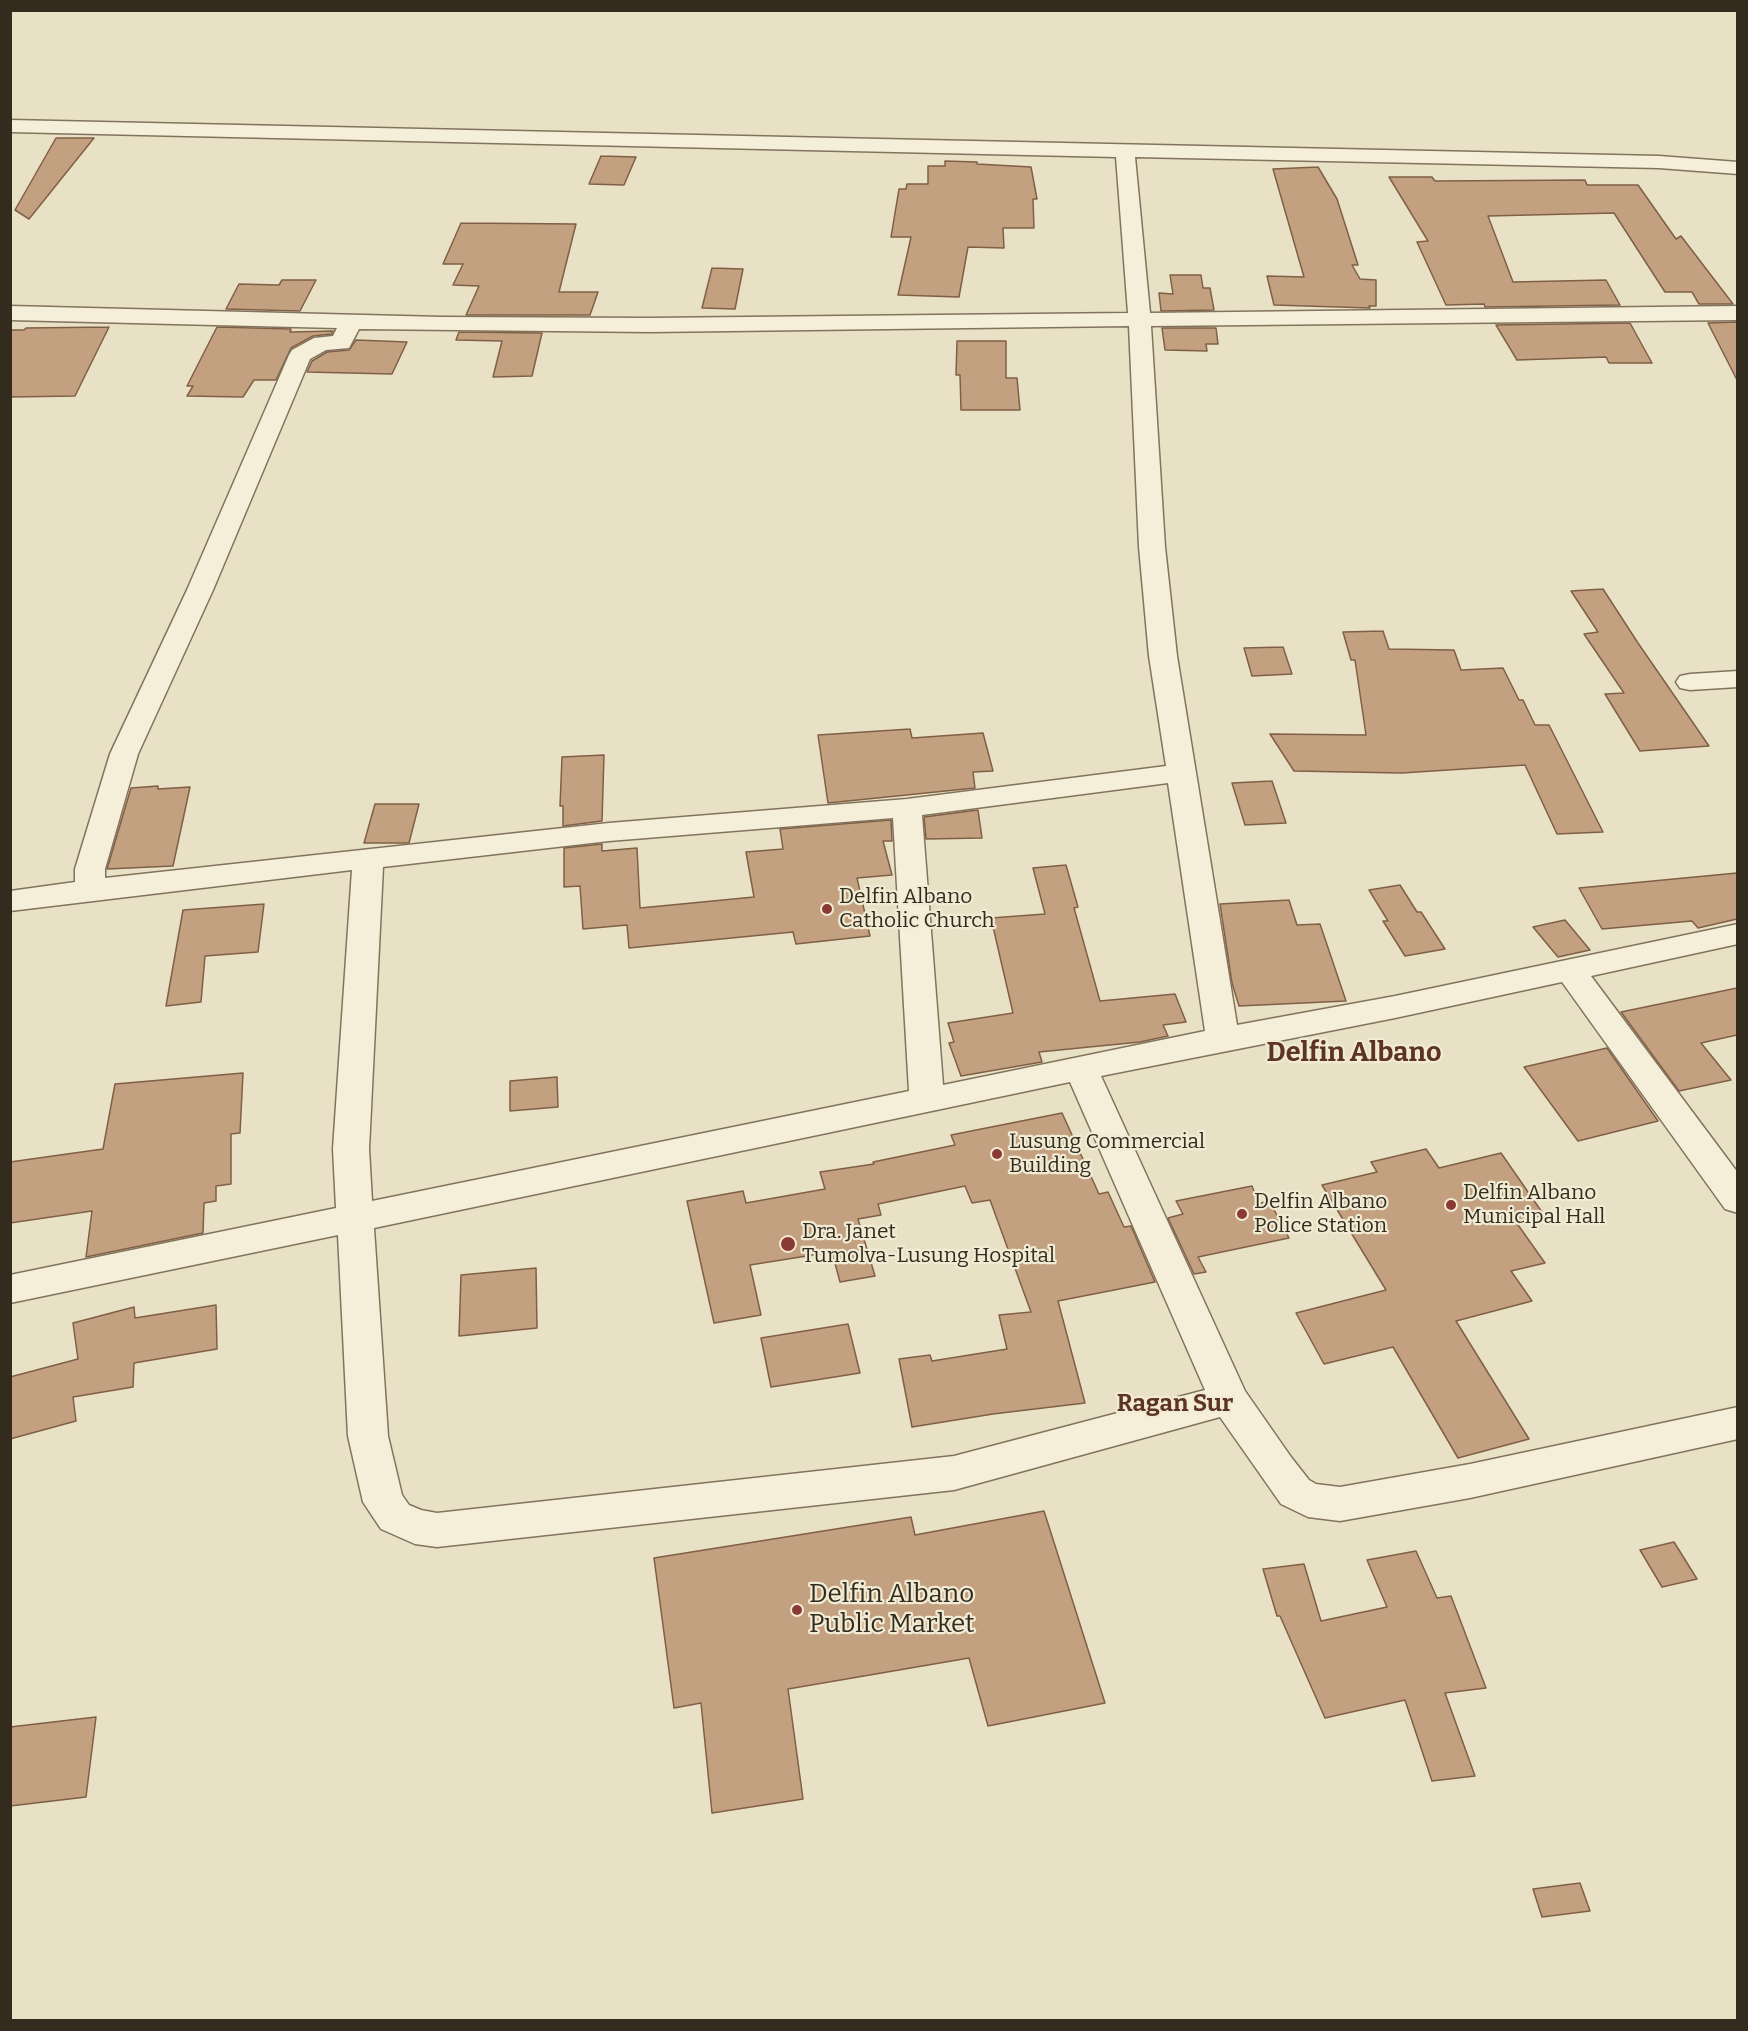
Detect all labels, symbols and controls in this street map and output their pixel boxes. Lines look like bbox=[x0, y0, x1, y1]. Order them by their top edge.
place label: Delfin Albano Catholic Church bbox=[839, 884, 995, 934]
marker: Delfin Albano Catholic Church bbox=[820, 902, 834, 916]
district label: Delfin Albano bbox=[1267, 1037, 1441, 1069]
place label: Lusung Commercial Building bbox=[1009, 1129, 1205, 1179]
marker: Lusung Commercial Building bbox=[990, 1147, 1004, 1161]
place label: Delfin Albano Municipal Hall bbox=[1463, 1180, 1605, 1230]
place label: Delfin Albano Police Station bbox=[1254, 1189, 1387, 1239]
marker: Delfin Albano Municipal Hall bbox=[1444, 1198, 1458, 1212]
marker: Delfin Albano Police Station bbox=[1235, 1207, 1249, 1221]
place label: Dra. Janet Tumolva-Lusung Hospital bbox=[802, 1219, 1055, 1269]
marker: Dra. Janet Tumolva-Lusung Hospital bbox=[779, 1235, 797, 1253]
district label: Ragan Sur bbox=[1117, 1390, 1233, 1418]
place label: Delfin Albano Public Market bbox=[809, 1579, 975, 1640]
marker: Delfin Albano Public Market bbox=[790, 1603, 804, 1617]

